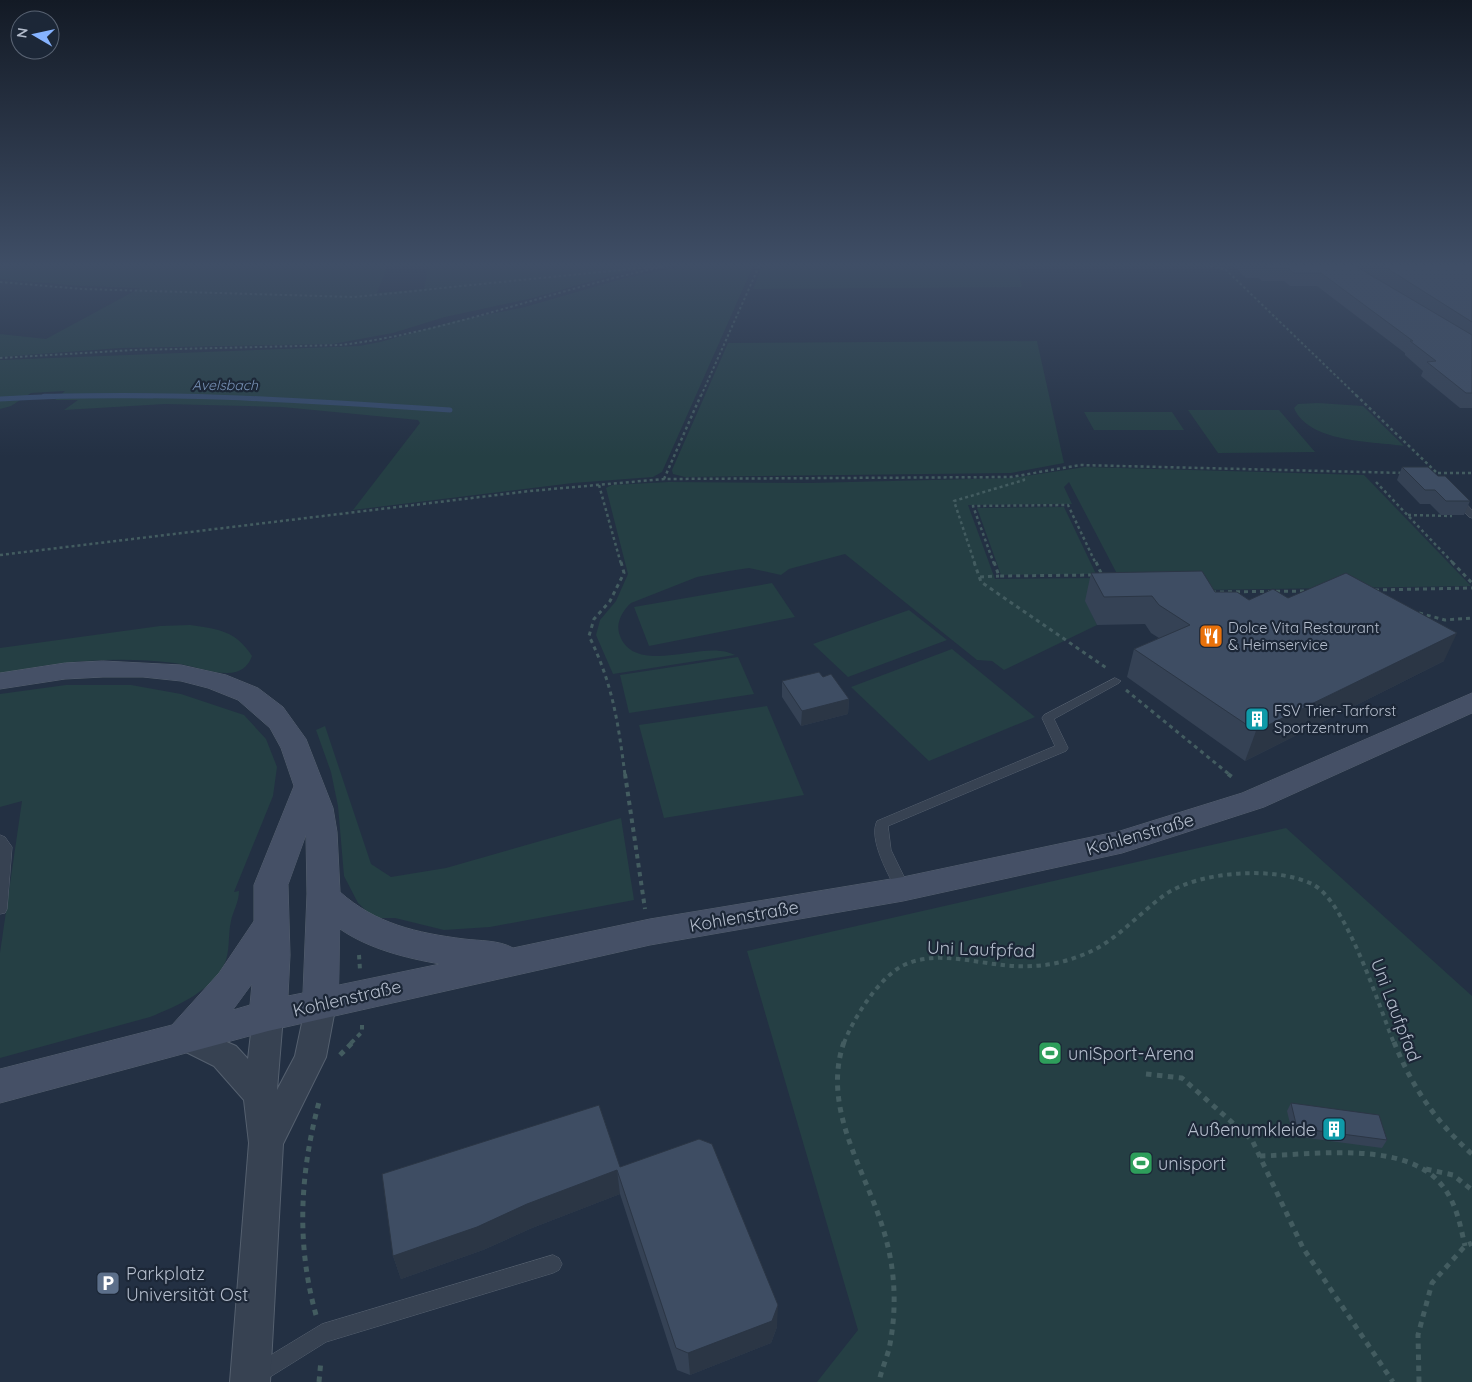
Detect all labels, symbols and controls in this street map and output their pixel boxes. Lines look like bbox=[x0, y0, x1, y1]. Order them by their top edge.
north arrow bbox=[10, 10, 60, 60]
text: N bbox=[12, 26, 32, 39]
water label: Avelsbach bbox=[192, 376, 259, 394]
place label: Dolce Vita Restaurant & Heimservice bbox=[1228, 618, 1380, 654]
restaurant icon: Dolce Vita Restaurant & Heimservice bbox=[1198, 623, 1224, 649]
place label: FSV Trier-Tarforst Sportzentrum bbox=[1274, 701, 1396, 737]
building icon: FSV Trier-Tarforst Sportzentrum bbox=[1244, 706, 1270, 732]
street label: Kohlenstraße bbox=[1084, 808, 1196, 860]
street label: Kohlenstraße bbox=[688, 895, 800, 937]
street label: Uni Laufpfad bbox=[927, 936, 1035, 962]
street label: Uni Laufpfad bbox=[1366, 955, 1426, 1065]
street label: Kohlenstraße bbox=[291, 974, 403, 1022]
sports icon: uniSport-Arena bbox=[1037, 1040, 1063, 1066]
place label: uniSport-Arena bbox=[1068, 1042, 1194, 1065]
building icon: Außenumkleide bbox=[1321, 1116, 1347, 1142]
place label: Außenumkleide bbox=[1188, 1118, 1316, 1141]
sports icon: unisport bbox=[1128, 1150, 1154, 1176]
place label: unisport bbox=[1158, 1152, 1226, 1175]
place label: Parkplatz Universität Ost bbox=[126, 1262, 248, 1306]
parking icon: Parkplatz Universität Ost bbox=[95, 1270, 121, 1296]

